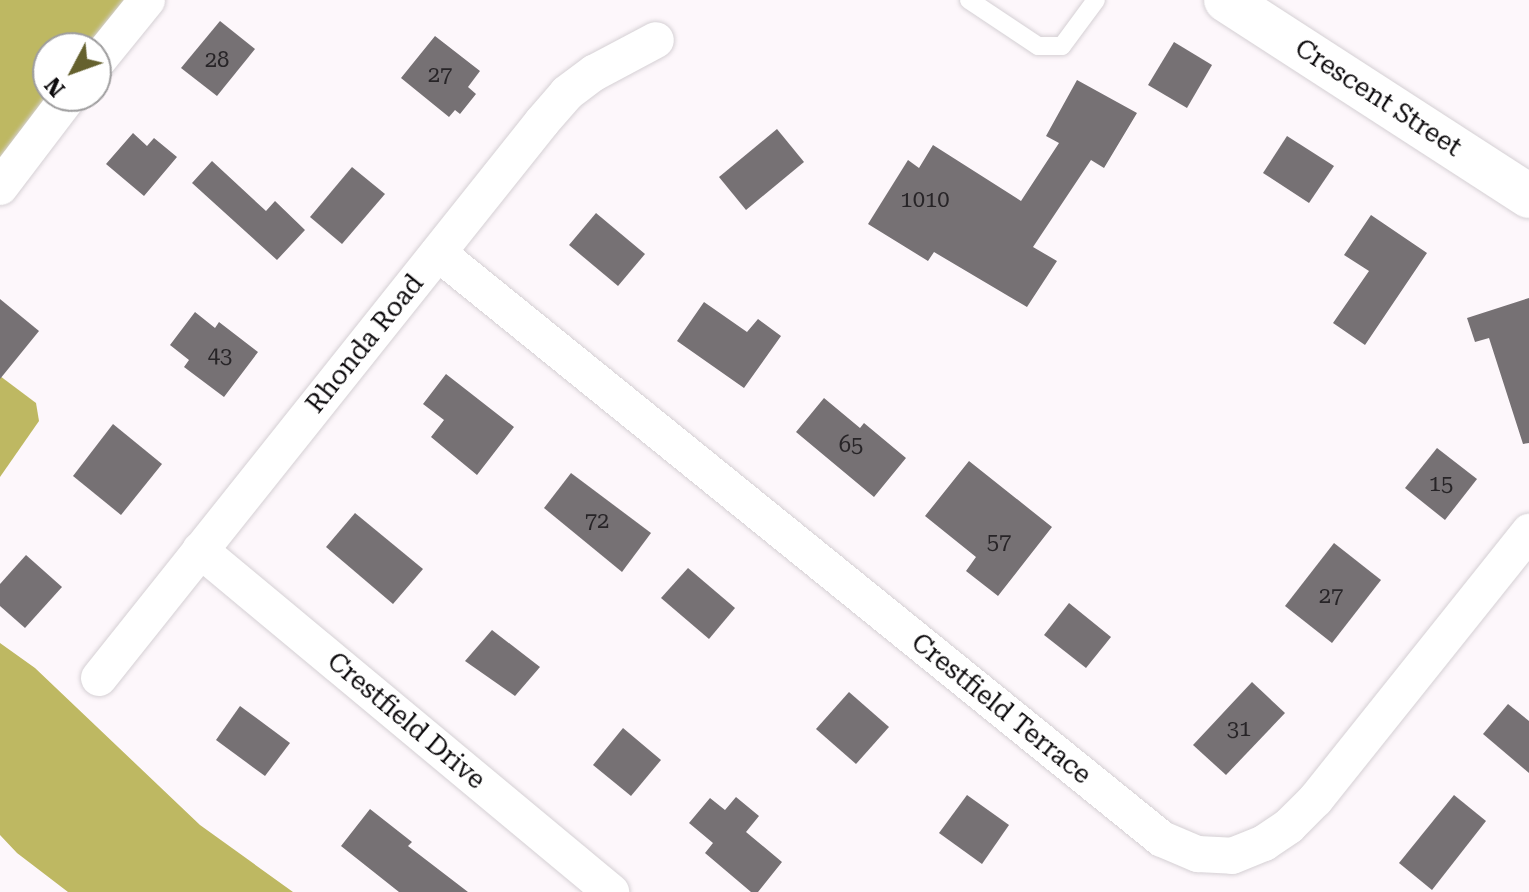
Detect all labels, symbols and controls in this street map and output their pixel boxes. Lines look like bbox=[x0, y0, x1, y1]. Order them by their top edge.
north arrow bbox=[32, 32, 112, 112]
street label: Crescent Street bbox=[1289, 33, 1467, 163]
house number: 28 bbox=[205, 47, 229, 73]
house number: 27 bbox=[428, 62, 452, 88]
text: N bbox=[40, 72, 70, 101]
house number: 1010 bbox=[900, 187, 950, 213]
street label: Rhonda Road bbox=[300, 269, 430, 419]
house number: 43 bbox=[208, 343, 232, 369]
house number: 65 bbox=[839, 432, 863, 458]
house number: 15 bbox=[1429, 471, 1453, 497]
house number: 72 bbox=[585, 508, 609, 534]
house number: 57 bbox=[987, 529, 1011, 555]
house number: 27 bbox=[1319, 583, 1343, 609]
street label: Crestfield Terrace bbox=[905, 627, 1097, 791]
street label: Crestfield Drive bbox=[321, 646, 491, 796]
house number: 31 bbox=[1227, 716, 1251, 742]

